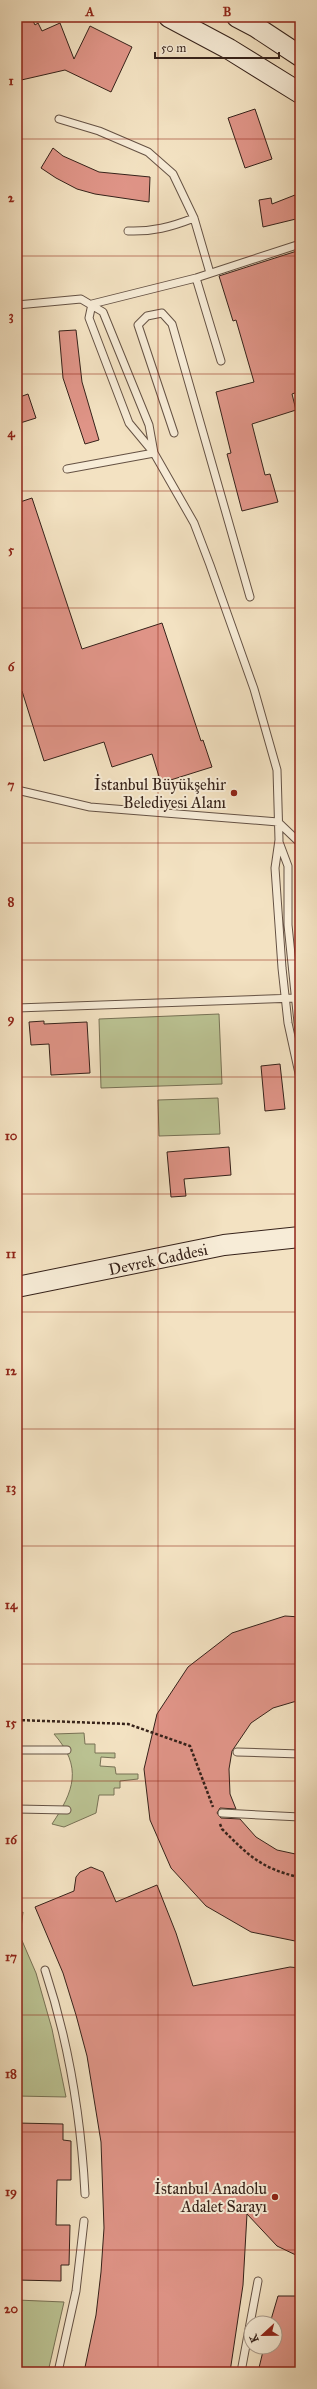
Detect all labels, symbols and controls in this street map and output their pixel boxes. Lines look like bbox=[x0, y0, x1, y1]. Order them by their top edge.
text: A bbox=[85, 4, 95, 20]
text: B bbox=[223, 4, 232, 20]
scale bar bbox=[155, 34, 279, 60]
text: 50 m bbox=[161, 41, 186, 55]
text: 1 bbox=[8, 73, 14, 89]
text: 2 bbox=[8, 190, 15, 206]
text: 3 bbox=[8, 308, 14, 324]
text: 4 bbox=[7, 425, 15, 441]
text: 5 bbox=[8, 542, 15, 558]
text: 6 bbox=[8, 659, 16, 675]
place label: İstanbul Büyükşehir Belediyesi Alanı bbox=[94, 774, 227, 812]
text: 7 bbox=[8, 777, 15, 793]
marker: İstanbul Büyükşehir Belediyesi Alanı bbox=[229, 788, 239, 798]
text: 8 bbox=[8, 894, 15, 910]
text: 9 bbox=[8, 1011, 15, 1027]
text: 10 bbox=[5, 1128, 18, 1144]
street label: Devrek Caddesi bbox=[107, 1240, 210, 1279]
text: 11 bbox=[6, 1246, 16, 1262]
text: 12 bbox=[5, 1363, 17, 1379]
text: 13 bbox=[6, 1480, 16, 1496]
text: 14 bbox=[5, 1597, 18, 1613]
text: 15 bbox=[5, 1715, 17, 1731]
text: 16 bbox=[5, 1832, 18, 1848]
text: 17 bbox=[5, 1949, 17, 1965]
text: 18 bbox=[5, 2066, 17, 2082]
place label: İstanbul Anadolu Adalet Sarayı bbox=[154, 2178, 268, 2216]
text: 19 bbox=[5, 2184, 17, 2200]
marker: İstanbul Anadolu Adalet Sarayı bbox=[270, 2192, 280, 2202]
text: 20 bbox=[4, 2301, 18, 2317]
north arrow bbox=[243, 2315, 283, 2355]
text: K bbox=[246, 2331, 262, 2345]

